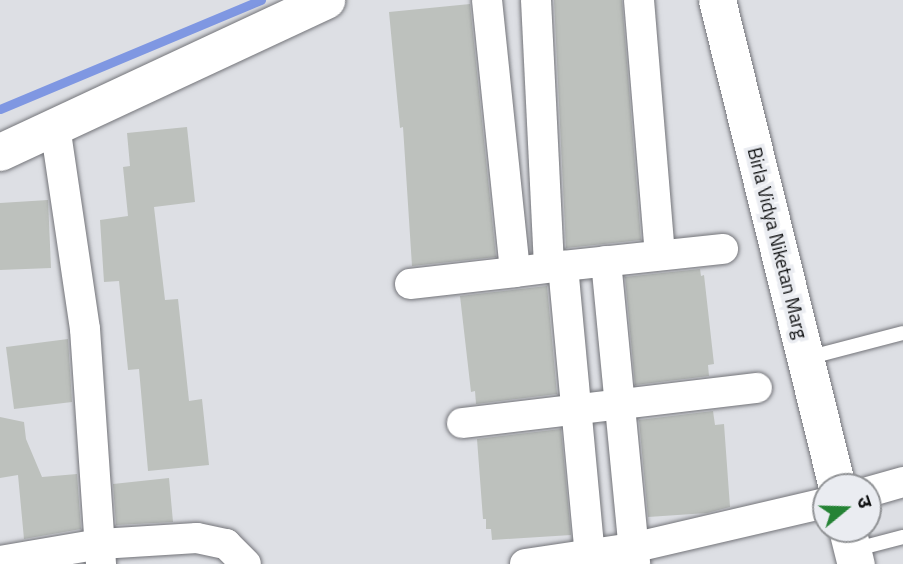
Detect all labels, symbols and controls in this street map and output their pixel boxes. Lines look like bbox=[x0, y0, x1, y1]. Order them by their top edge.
street label: Birla Vidya Niketan Marg bbox=[743, 145, 813, 341]
north arrow bbox=[812, 473, 882, 543]
text: उ bbox=[850, 492, 881, 512]

